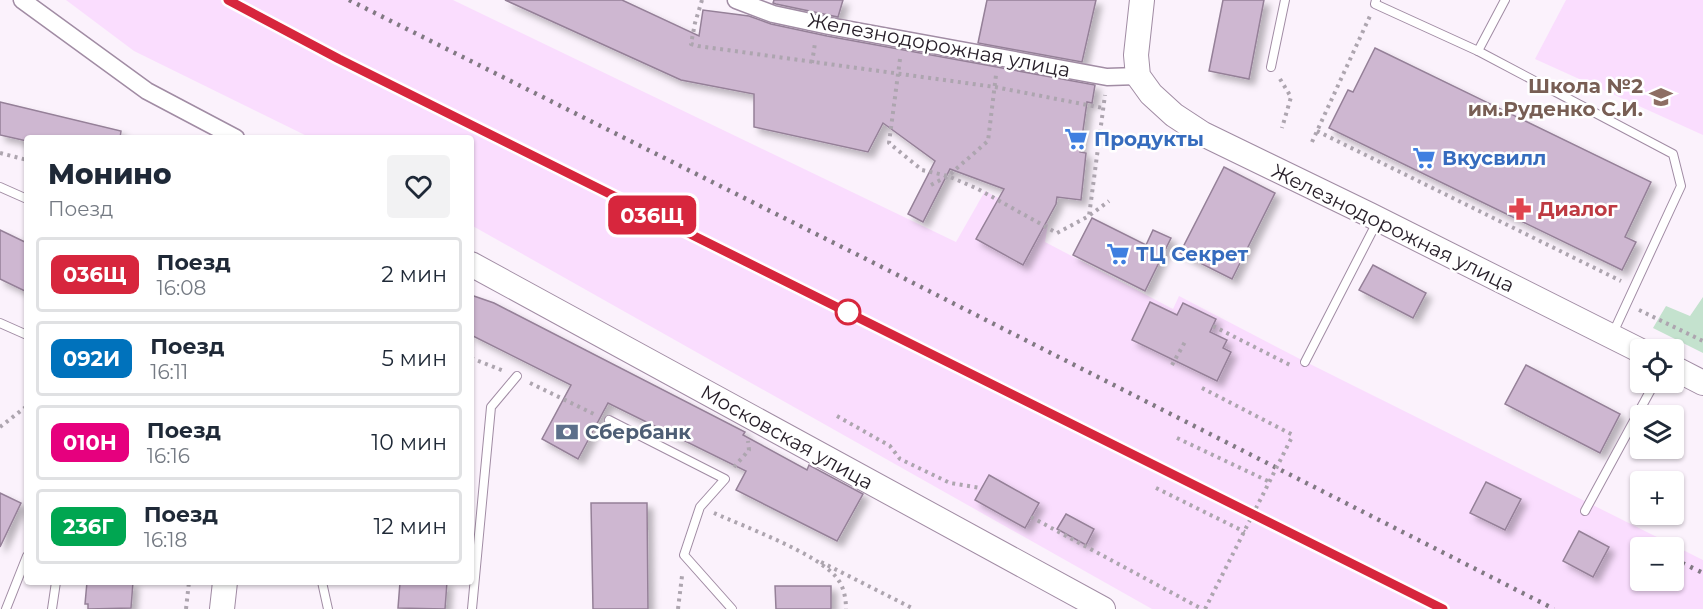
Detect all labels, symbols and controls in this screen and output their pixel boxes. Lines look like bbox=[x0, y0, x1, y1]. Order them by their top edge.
street label: Железнодорожная улица bbox=[806, 8, 1072, 82]
place label: Школа №2 им.Руденко С.И. bbox=[1468, 74, 1643, 121]
school or university icon: Школа №2 им.Руденко С.И. bbox=[1648, 84, 1674, 110]
supermarket icon: Продукты bbox=[1063, 126, 1089, 152]
place label: Продукты bbox=[1094, 127, 1204, 151]
supermarket icon: Вкусвилл bbox=[1411, 145, 1437, 171]
place label: Вкусвилл bbox=[1442, 146, 1546, 170]
button: heart bbox=[387, 155, 450, 218]
text: Монино bbox=[48, 157, 171, 191]
street label: Железнодорожная улица bbox=[1268, 159, 1518, 297]
line badge: 036Щ bbox=[610, 196, 694, 234]
pharmacy icon: Диалог bbox=[1507, 196, 1533, 222]
text: Поезд bbox=[48, 197, 113, 221]
place label: Диалог bbox=[1538, 197, 1618, 221]
text: 036Щ bbox=[620, 203, 684, 228]
supermarket icon: ТЦ Секрет bbox=[1105, 241, 1131, 267]
place label: ТЦ Секрет bbox=[1136, 242, 1248, 266]
text: Поезд bbox=[157, 249, 231, 276]
text: 2 мин bbox=[381, 261, 447, 288]
text: 036Щ bbox=[63, 262, 127, 287]
text: 16:08 bbox=[157, 276, 206, 300]
unlabelled marker bbox=[835, 299, 861, 325]
text: Поезд bbox=[150, 333, 224, 360]
map controls bbox=[1630, 339, 1684, 591]
button: locate bbox=[1630, 339, 1684, 393]
text: 5 мин bbox=[381, 345, 447, 372]
text: 092И bbox=[63, 346, 120, 371]
text: 16:11 bbox=[150, 360, 188, 384]
street label: Московская улица bbox=[697, 380, 877, 494]
button: layers bbox=[1630, 405, 1684, 459]
text: Поезд bbox=[147, 417, 221, 444]
bank icon: Сбербанк bbox=[554, 419, 580, 445]
place label: Сбербанк bbox=[585, 420, 691, 444]
text: 10 мин bbox=[371, 429, 447, 456]
text: 010Н bbox=[63, 430, 117, 455]
text: 16:16 bbox=[147, 444, 190, 468]
button: + bbox=[1630, 471, 1684, 525]
text: Поезд bbox=[144, 501, 218, 528]
text: 12 мин bbox=[373, 513, 447, 540]
text: 236Г bbox=[63, 514, 114, 539]
text: 16:18 bbox=[144, 528, 187, 552]
button: − bbox=[1630, 537, 1684, 591]

